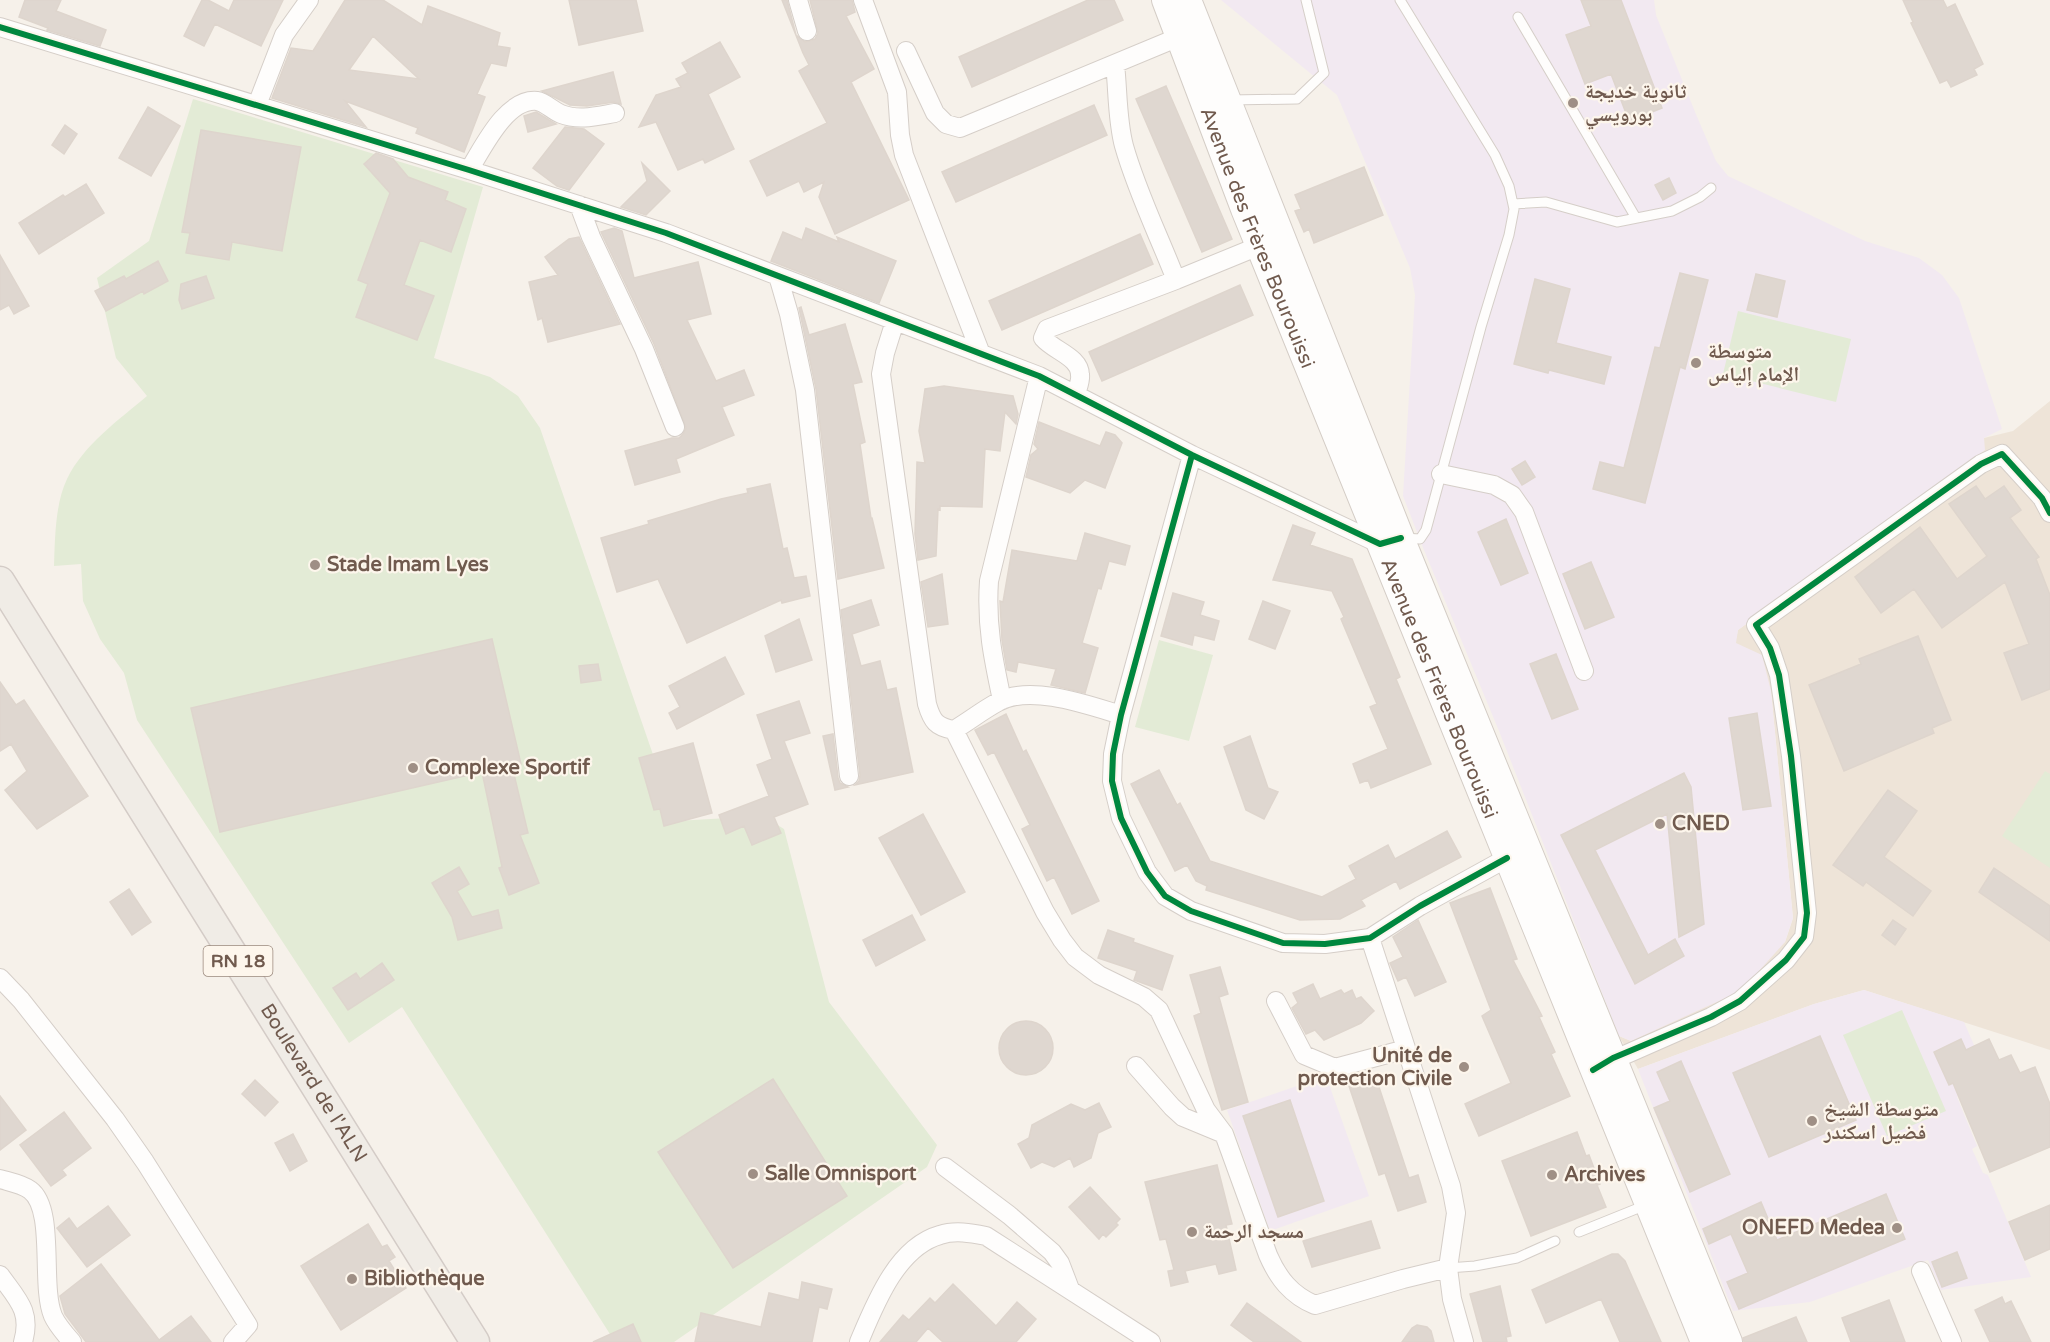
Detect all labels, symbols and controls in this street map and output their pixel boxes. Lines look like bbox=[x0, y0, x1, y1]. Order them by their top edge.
place label: ثانوية خديجة بورويسي bbox=[1585, 80, 1687, 130]
marker: ثانوية خديجة بورويسي bbox=[1566, 96, 1580, 110]
street label: Avenue des Frères Bourouissi bbox=[1195, 104, 1319, 372]
place label: متوسطة الإمام إلياس bbox=[1708, 340, 1799, 388]
marker: متوسطة الإمام إلياس bbox=[1689, 356, 1703, 370]
place label: Stade Imam Lyes bbox=[327, 553, 489, 577]
street label: Avenue des Frères Bourouissi bbox=[1375, 555, 1502, 822]
marker: Stade Imam Lyes bbox=[308, 558, 322, 572]
place label: Complexe Sportif bbox=[425, 756, 590, 780]
marker: Complexe Sportif bbox=[406, 761, 420, 775]
place label: CNED bbox=[1672, 812, 1730, 836]
marker: CNED bbox=[1653, 817, 1667, 831]
road number: RN 18 bbox=[204, 946, 272, 976]
street label: Boulevard de l'ALN bbox=[255, 999, 372, 1167]
place label: Unité de protection Civile bbox=[1298, 1044, 1452, 1091]
marker: Unité de protection Civile bbox=[1457, 1060, 1471, 1074]
place label: متوسطة الشيخ فضيل اسكندر bbox=[1823, 1098, 1939, 1145]
marker: متوسطة الشيخ فضيل اسكندر bbox=[1805, 1114, 1819, 1128]
place label: Salle Omnisport bbox=[765, 1162, 917, 1186]
place label: Archives bbox=[1564, 1163, 1646, 1187]
marker: Salle Omnisport bbox=[746, 1167, 760, 1181]
marker: Archives bbox=[1545, 1168, 1559, 1182]
place label: ONEFD Medea bbox=[1742, 1216, 1885, 1240]
place label: مسجد الرحمة bbox=[1204, 1220, 1304, 1244]
marker: ONEFD Medea bbox=[1890, 1221, 1904, 1235]
marker: مسجد الرحمة bbox=[1185, 1225, 1199, 1239]
place label: Bibliothèque bbox=[364, 1267, 485, 1291]
marker: Bibliothèque bbox=[345, 1272, 359, 1286]

